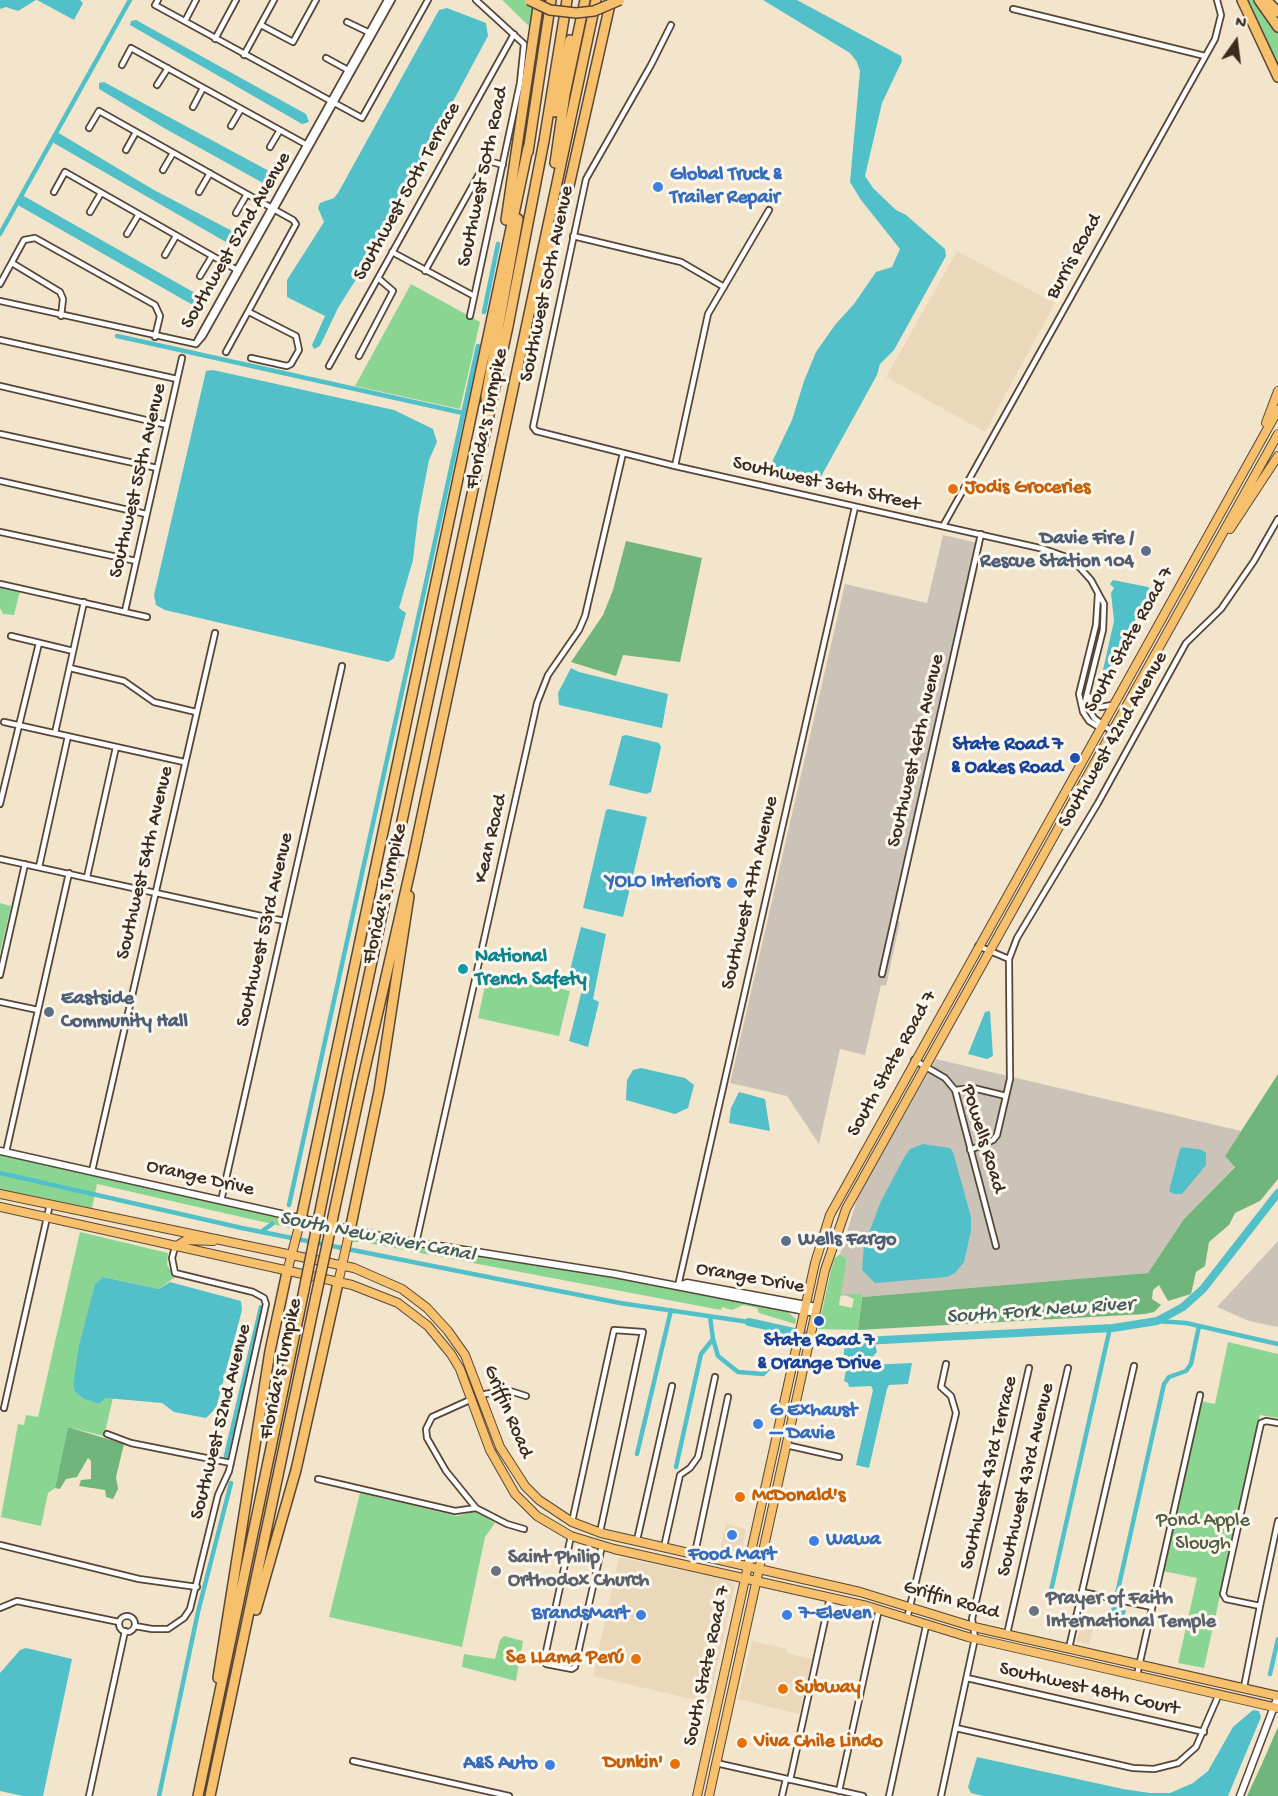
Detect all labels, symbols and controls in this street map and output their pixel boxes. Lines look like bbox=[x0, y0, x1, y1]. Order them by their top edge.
north arrow bbox=[1206, 12, 1266, 72]
text: N bbox=[1233, 14, 1248, 35]
street label: Southwest 50th Road bbox=[453, 85, 515, 269]
street label: Southwest 50th Terrace bbox=[349, 99, 467, 285]
street label: Southwest 52nd Avenue bbox=[176, 148, 298, 334]
place label: Global Truck & Trailer Repair bbox=[670, 164, 782, 211]
marker: Global Truck & Trailer Repair bbox=[651, 180, 665, 194]
street label: Southwest 50th Avenue bbox=[516, 184, 580, 384]
street label: Burris Road bbox=[1042, 210, 1108, 304]
street label: Florida's Turnpike bbox=[461, 346, 515, 492]
street label: Southwest 55th Avenue bbox=[105, 381, 173, 581]
street label: Southwest 36th Street bbox=[730, 452, 922, 518]
place label: Jodis Groceries bbox=[965, 477, 1090, 501]
marker: Jodis Groceries bbox=[946, 482, 960, 496]
place label: Davie Fire / Rescue Station 104 bbox=[980, 528, 1134, 575]
marker: Davie Fire / Rescue Station 104 bbox=[1139, 544, 1153, 558]
street label: South State Road 7 bbox=[1080, 563, 1180, 717]
street label: Southwest 42nd Avenue bbox=[1054, 648, 1174, 832]
street label: Southwest 46th Avenue bbox=[883, 652, 951, 850]
place label: State Road 7 & Oakes Road bbox=[951, 734, 1063, 781]
marker: State Road 7 & Oakes Road bbox=[1068, 751, 1082, 765]
street label: Southwest 54th Avenue bbox=[112, 764, 180, 962]
street label: Kean Road bbox=[470, 792, 514, 886]
street label: Southwest 47th Avenue bbox=[717, 794, 785, 992]
street label: Florida's Turnpike bbox=[358, 821, 414, 967]
street label: Southwest 53rd Avenue bbox=[232, 831, 300, 1029]
place label: YOLO Interiors bbox=[606, 871, 720, 895]
marker: YOLO Interiors bbox=[725, 876, 739, 890]
place label: National Trench Safety bbox=[475, 946, 587, 993]
marker: National Trench Safety bbox=[456, 962, 470, 976]
street label: South State Road 7 bbox=[843, 987, 943, 1141]
place label: Eastside Community Hall bbox=[61, 988, 188, 1035]
marker: Eastside Community Hall bbox=[42, 1005, 56, 1019]
street label: Powells Road bbox=[954, 1082, 1010, 1196]
street label: Orange Drive bbox=[144, 1155, 256, 1203]
water label: South New River Canal bbox=[277, 1207, 477, 1269]
place label: Wells Fargo bbox=[798, 1229, 896, 1253]
marker: Wells Fargo bbox=[779, 1234, 793, 1248]
street label: Orange Drive bbox=[694, 1258, 806, 1300]
water label: South Fork New River bbox=[946, 1293, 1134, 1331]
street label: Florida's Turnpike bbox=[255, 1296, 309, 1442]
marker: State Road 7 & Orange Drive bbox=[812, 1314, 826, 1328]
street label: Southwest 52nd Avenue bbox=[186, 1322, 258, 1522]
place label: State Road 7 & Orange Drive bbox=[757, 1330, 881, 1377]
street label: Griffin Road bbox=[477, 1362, 537, 1462]
street label: Southwest 43rd Terrace bbox=[956, 1374, 1024, 1572]
street label: Southwest 43rd Avenue bbox=[993, 1381, 1061, 1579]
place label: G Exhaust – Davie bbox=[770, 1400, 857, 1447]
marker: G Exhaust – Davie bbox=[751, 1417, 765, 1431]
place label: McDonald's bbox=[752, 1485, 845, 1509]
marker: McDonald's bbox=[733, 1490, 747, 1504]
park label: Pond Apple Slough bbox=[1156, 1510, 1250, 1557]
marker: Food Mart bbox=[725, 1528, 739, 1542]
place label: Wawa bbox=[826, 1529, 881, 1553]
marker: Wawa bbox=[807, 1534, 821, 1548]
place label: Food Mart bbox=[688, 1544, 776, 1568]
place label: Saint Philip Orthodox Church bbox=[508, 1547, 649, 1594]
marker: Saint Philip Orthodox Church bbox=[489, 1564, 503, 1578]
street label: Griffin Road bbox=[900, 1576, 1002, 1626]
street label: South State Road 7 bbox=[679, 1584, 737, 1748]
place label: Prayer of Faith International Temple bbox=[1046, 1588, 1216, 1635]
place label: BrandsMart bbox=[532, 1603, 629, 1627]
place label: 7-Eleven bbox=[799, 1603, 872, 1627]
marker: Prayer of Faith International Temple bbox=[1027, 1604, 1041, 1618]
marker: BrandsMart bbox=[634, 1608, 648, 1622]
marker: 7-Eleven bbox=[780, 1608, 794, 1622]
place label: Se LLama Perú bbox=[506, 1647, 624, 1671]
marker: Se LLama Perú bbox=[629, 1652, 643, 1666]
street label: Southwest 48th Court bbox=[997, 1658, 1181, 1722]
place label: Subway bbox=[795, 1677, 861, 1701]
marker: Subway bbox=[776, 1682, 790, 1696]
place label: Viva Chile Lindo bbox=[754, 1731, 883, 1755]
marker: Viva Chile Lindo bbox=[735, 1736, 749, 1750]
place label: Dunkin' bbox=[603, 1752, 663, 1776]
place label: A&S Auto bbox=[463, 1753, 538, 1777]
marker: Dunkin' bbox=[668, 1757, 682, 1771]
marker: A&S Auto bbox=[543, 1758, 557, 1772]

